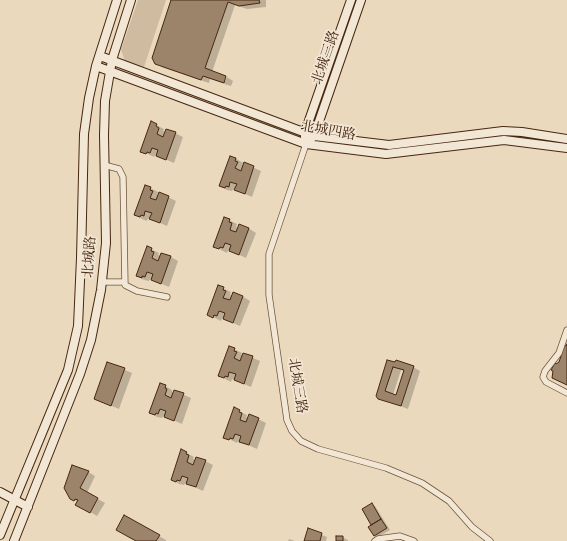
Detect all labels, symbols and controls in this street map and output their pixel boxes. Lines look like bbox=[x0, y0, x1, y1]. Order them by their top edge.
street label: 北城三路 bbox=[310, 29, 344, 87]
street label: 北城四路 bbox=[299, 119, 357, 145]
street label: 北城路 bbox=[81, 235, 101, 279]
street label: 北城三路 bbox=[283, 357, 309, 415]

